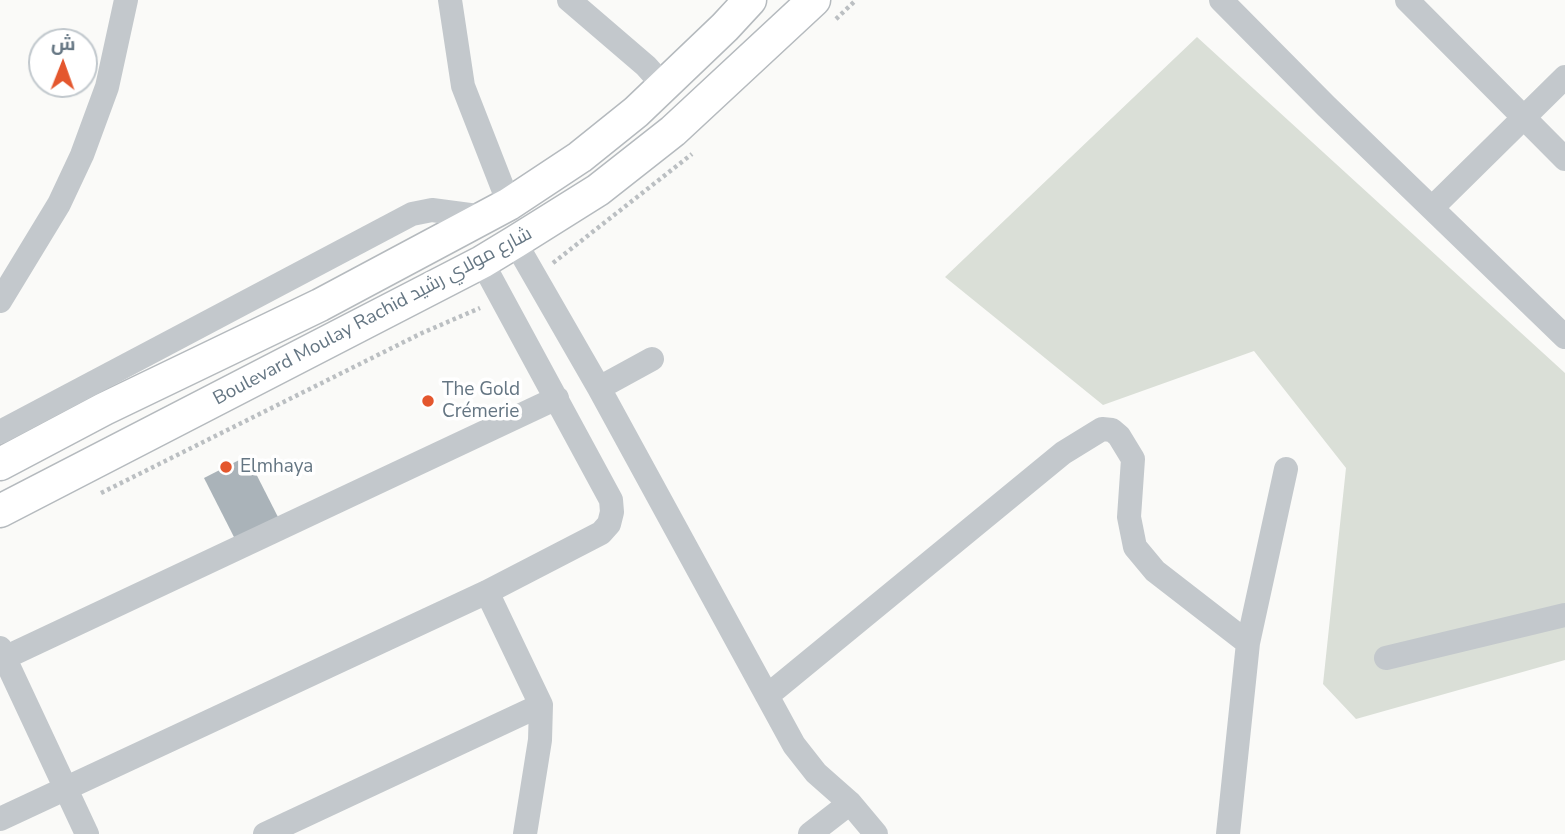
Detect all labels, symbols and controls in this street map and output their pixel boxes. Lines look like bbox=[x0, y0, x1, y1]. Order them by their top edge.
north arrow bbox=[28, 28, 98, 98]
text: ش bbox=[51, 31, 76, 57]
street label: Boulevard Moulay Rachid شارع مولاي رشيد bbox=[210, 223, 536, 411]
place label: The Gold Crémerie bbox=[442, 379, 520, 423]
marker: The Gold Crémerie bbox=[420, 393, 436, 409]
place label: Elmhaya bbox=[240, 456, 313, 478]
marker: Elmhaya bbox=[218, 459, 234, 475]

